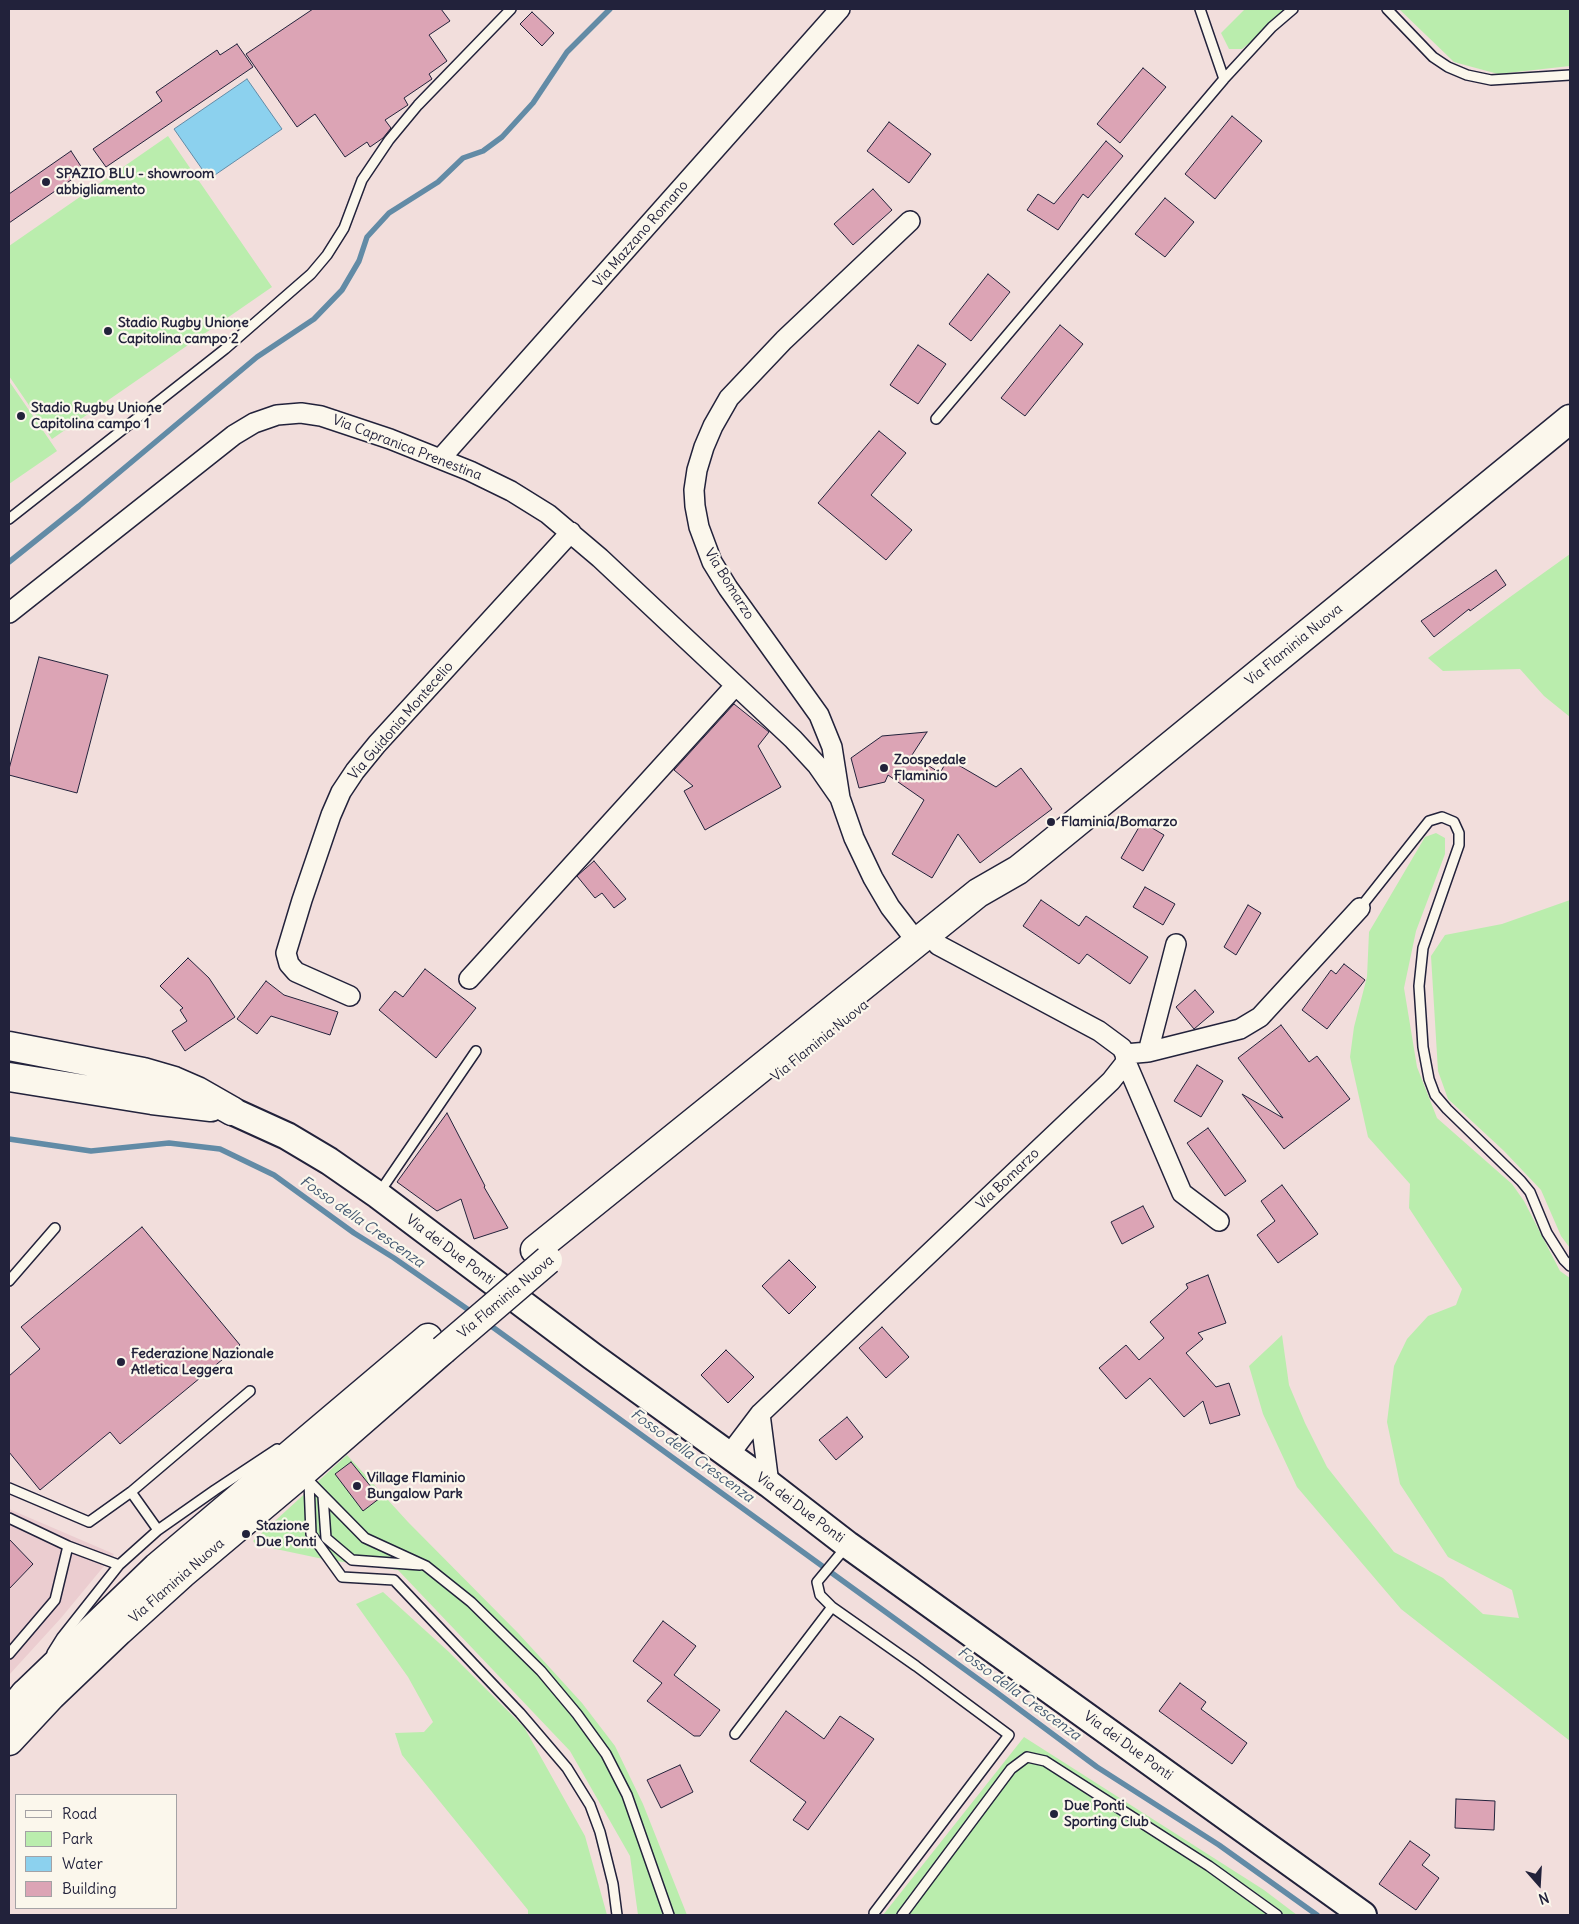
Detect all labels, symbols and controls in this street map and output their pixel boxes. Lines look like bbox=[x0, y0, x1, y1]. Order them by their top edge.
place label: SPAZIO BLU - showroom abbigliamento bbox=[56, 166, 214, 198]
marker: SPAZIO BLU - showroom abbigliamento bbox=[40, 176, 52, 188]
street label: Via Mazzano Romano bbox=[590, 177, 692, 291]
place label: Stadio Rugby Unione Capitolina campo 2 bbox=[118, 315, 249, 348]
marker: Stadio Rugby Unione Capitolina campo 2 bbox=[102, 325, 114, 337]
place label: Stadio Rugby Unione Capitolina campo 1 bbox=[31, 400, 162, 432]
marker: Stadio Rugby Unione Capitolina campo 1 bbox=[15, 410, 27, 422]
street label: Via Capranica Prenestina bbox=[330, 412, 484, 484]
street label: Via Bomarzo bbox=[700, 545, 758, 623]
street label: Via Flaminia Nuova bbox=[1242, 601, 1346, 689]
street label: Via Guidonia Montecelio bbox=[345, 658, 457, 784]
place label: Zoospedale Flaminio bbox=[894, 752, 966, 784]
marker: Zoospedale Flaminio bbox=[878, 762, 890, 774]
place label: Flaminia/Bomarzo bbox=[1061, 814, 1177, 830]
marker: Flaminia/Bomarzo bbox=[1045, 816, 1057, 828]
street label: Via Flaminia Nuova bbox=[768, 997, 872, 1085]
street label: Via Bomarzo bbox=[973, 1145, 1043, 1213]
water label: Fosso della Crescenza bbox=[296, 1172, 428, 1272]
street label: Via dei Due Ponti bbox=[403, 1211, 497, 1289]
street label: Via Flaminia Nuova bbox=[454, 1252, 558, 1342]
place label: Federazione Nazionale Atletica Leggera bbox=[131, 1346, 274, 1378]
marker: Federazione Nazionale Atletica Leggera bbox=[115, 1356, 127, 1368]
water label: Fosso della Crescenza bbox=[627, 1405, 757, 1507]
street label: Via dei Due Ponti bbox=[753, 1469, 847, 1547]
place label: Village Flaminio Bungalow Park bbox=[367, 1470, 465, 1502]
marker: Village Flaminio Bungalow Park bbox=[351, 1480, 363, 1492]
place label: Stazione Due Ponti bbox=[256, 1518, 317, 1550]
marker: Stazione Due Ponti bbox=[240, 1528, 252, 1540]
street label: Via Flaminia Nuova bbox=[126, 1535, 228, 1627]
water label: Fosso della Crescenza bbox=[954, 1643, 1084, 1745]
street label: Via dei Due Ponti bbox=[1080, 1708, 1176, 1784]
legend bbox=[15, 1794, 178, 1909]
place label: Due Ponti Sporting Club bbox=[1064, 1798, 1149, 1830]
text: Road bbox=[62, 1804, 97, 1823]
marker: Due Ponti Sporting Club bbox=[1048, 1808, 1060, 1820]
text: Park bbox=[62, 1829, 93, 1848]
text: Water bbox=[62, 1854, 103, 1873]
north arrow bbox=[1514, 1859, 1564, 1909]
text: Building bbox=[62, 1879, 117, 1898]
text: N bbox=[1536, 1888, 1551, 1908]

